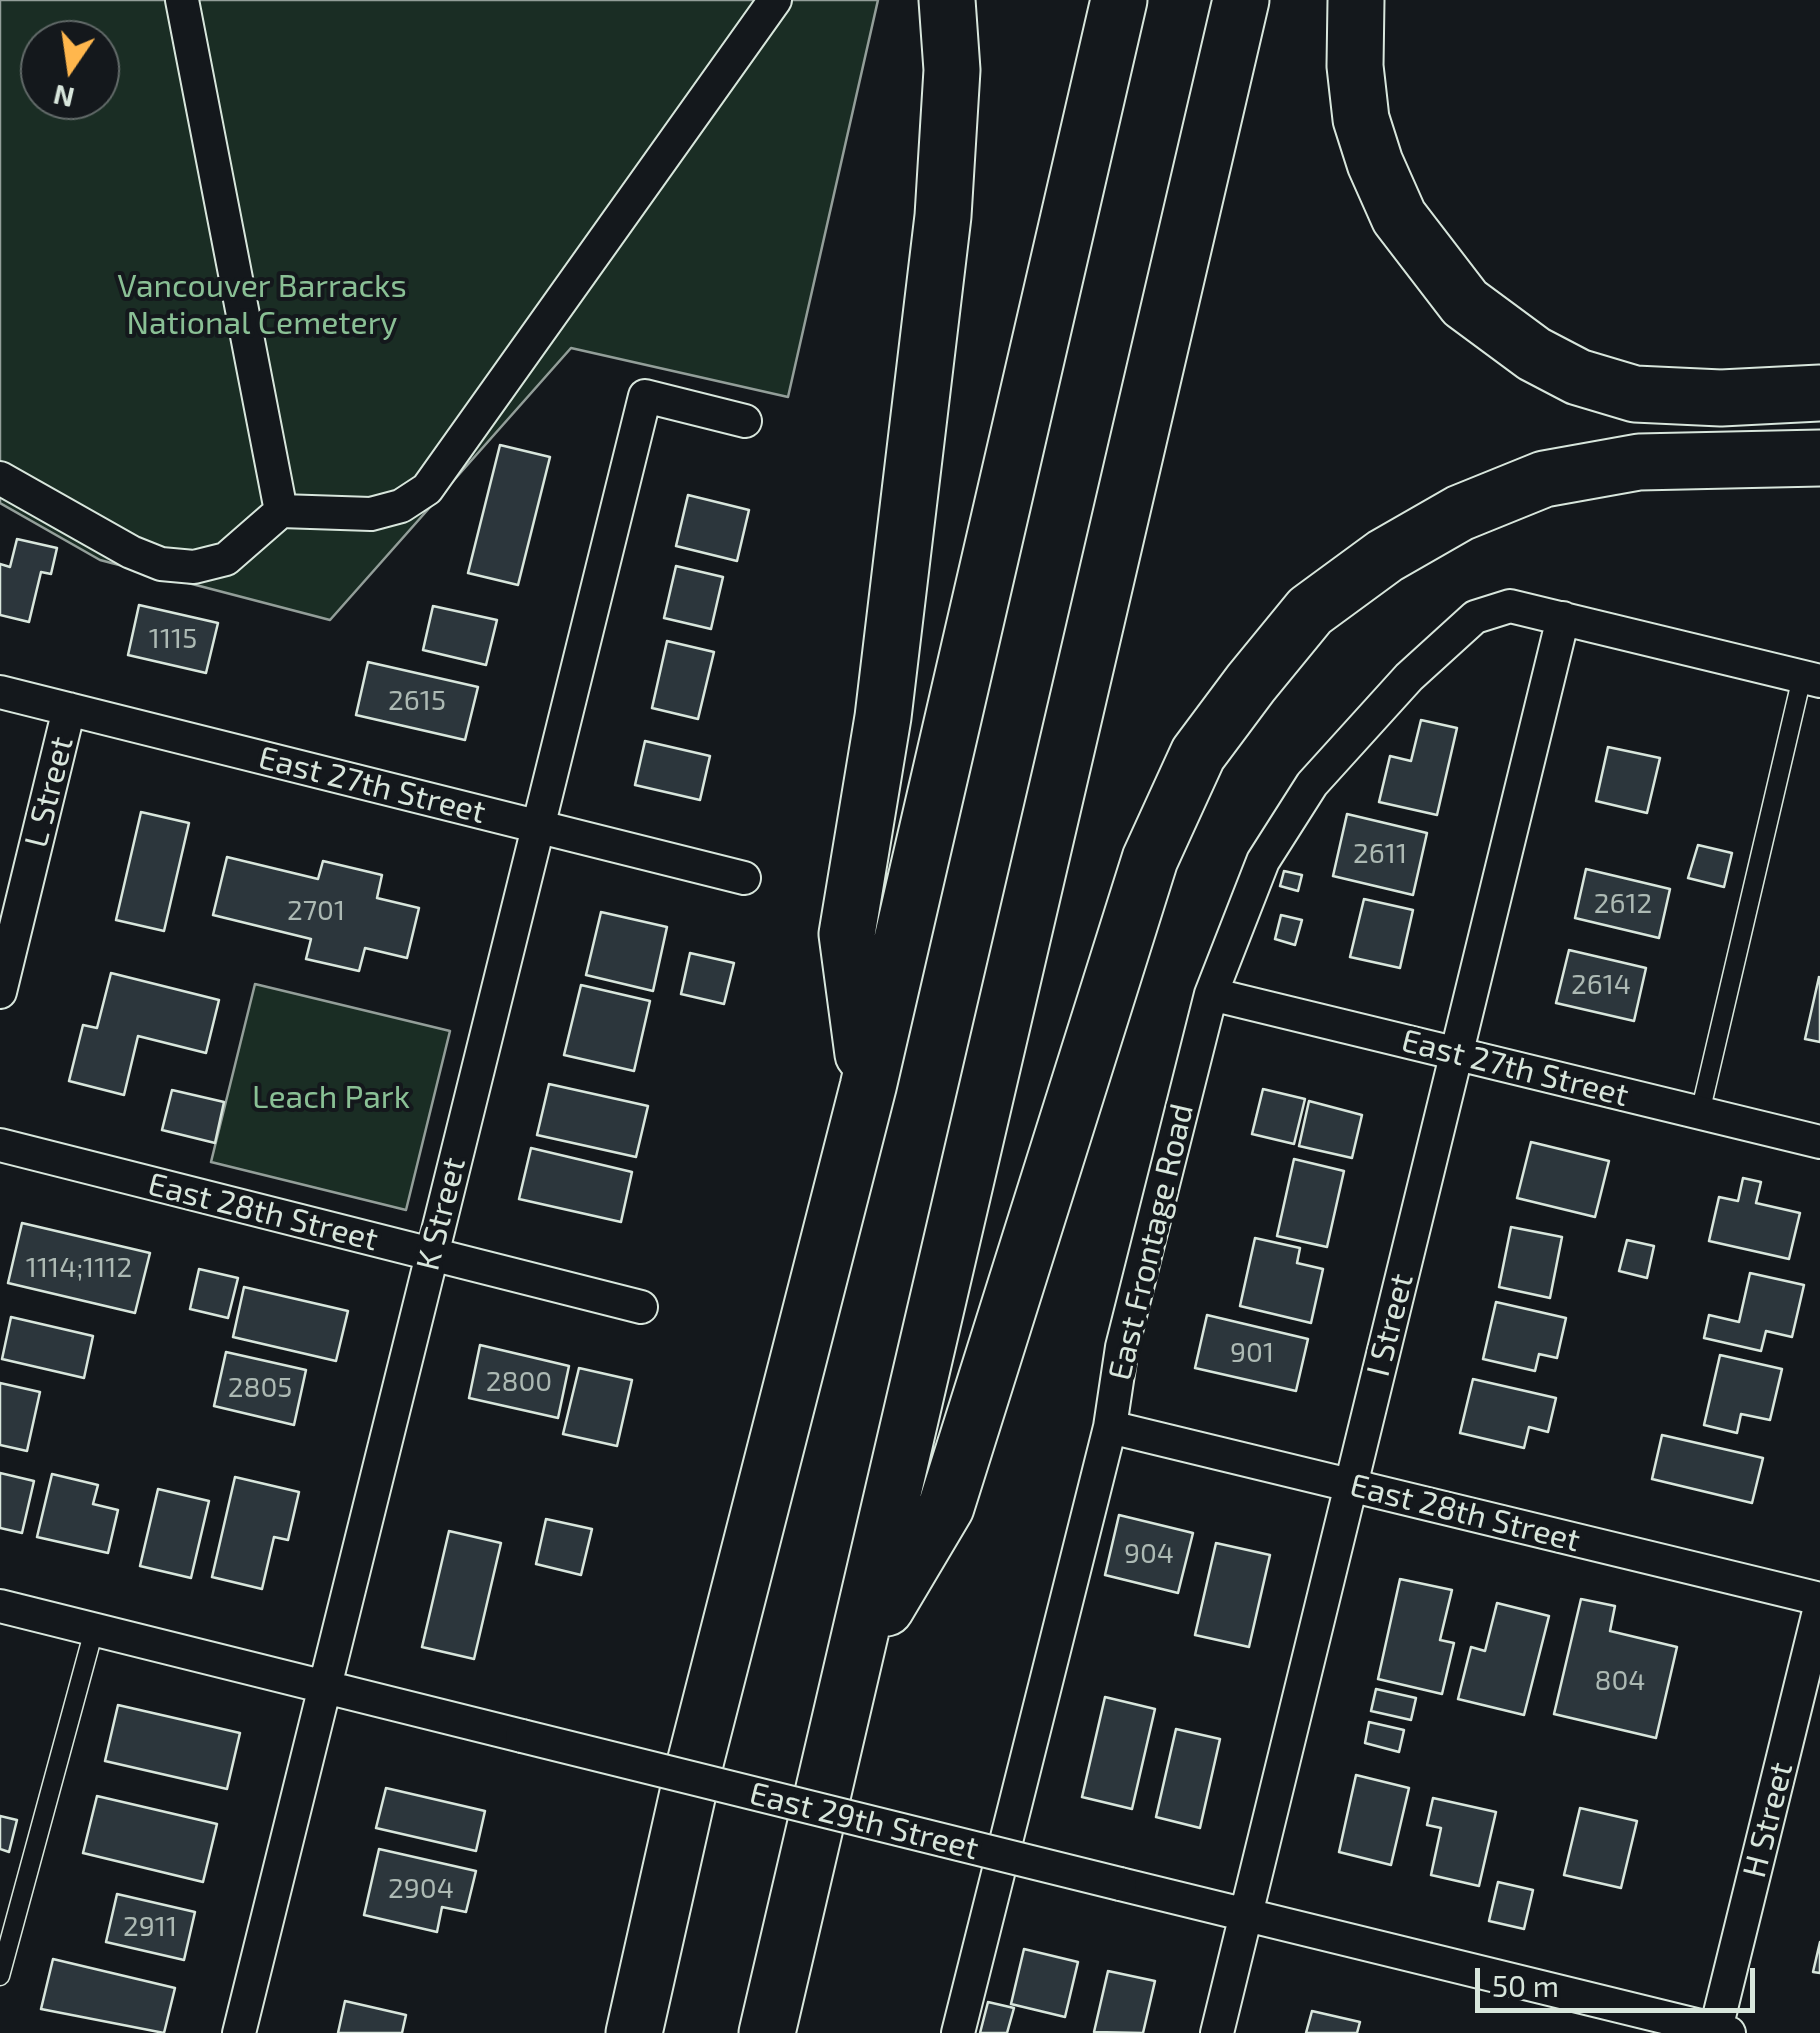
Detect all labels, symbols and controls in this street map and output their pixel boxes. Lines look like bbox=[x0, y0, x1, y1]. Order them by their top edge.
north arrow bbox=[20, 20, 120, 120]
text: N bbox=[50, 78, 77, 116]
park label: Vancouver Barracks National Cemetery bbox=[117, 267, 407, 342]
house number: 1115 bbox=[149, 622, 197, 656]
house number: 2615 bbox=[388, 684, 446, 718]
street label: L Street bbox=[17, 733, 81, 851]
street label: East 27th Street bbox=[255, 738, 489, 832]
house number: 2611 bbox=[1353, 837, 1407, 871]
house number: 2612 bbox=[1594, 887, 1652, 921]
house number: 2701 bbox=[287, 894, 345, 928]
house number: 2614 bbox=[1571, 968, 1631, 1002]
street label: East 27th Street bbox=[1398, 1021, 1632, 1115]
park label: Leach Park bbox=[252, 1078, 410, 1116]
street label: East Frontage Road bbox=[1101, 1100, 1201, 1384]
street label: K Street bbox=[408, 1154, 474, 1274]
street label: East 28th Street bbox=[144, 1165, 382, 1259]
house number: 1114;1112 bbox=[26, 1251, 132, 1285]
street label: I Street bbox=[1359, 1270, 1421, 1380]
house number: 901 bbox=[1230, 1336, 1274, 1370]
house number: 2800 bbox=[486, 1365, 552, 1399]
house number: 2805 bbox=[228, 1371, 292, 1405]
street label: East 28th Street bbox=[1346, 1466, 1584, 1560]
house number: 904 bbox=[1124, 1537, 1174, 1571]
house number: 804 bbox=[1594, 1664, 1646, 1698]
street label: H Street bbox=[1735, 1758, 1801, 1882]
street label: East 29th Street bbox=[746, 1774, 982, 1868]
house number: 2904 bbox=[388, 1872, 454, 1906]
house number: 2911 bbox=[123, 1910, 177, 1944]
scale bar bbox=[1480, 1948, 1760, 2010]
text: 50 m bbox=[1492, 1967, 1559, 2003]

